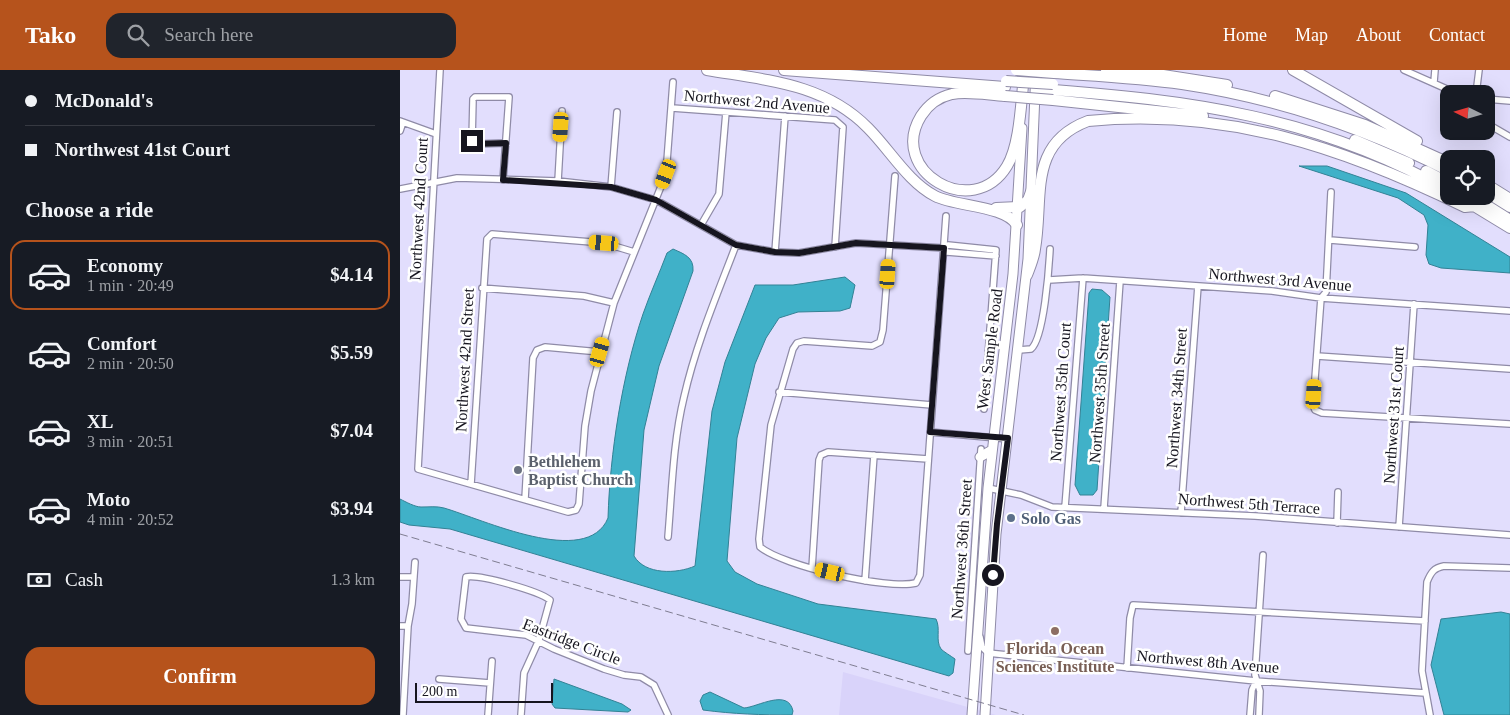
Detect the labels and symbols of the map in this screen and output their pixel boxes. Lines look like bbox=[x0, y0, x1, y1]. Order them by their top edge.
north arrow bbox=[1440, 85, 1495, 140]
street label: Northwest 2nd Avenue bbox=[683, 87, 831, 116]
car bbox=[552, 112, 569, 142]
route end bbox=[461, 130, 483, 152]
street label: Northwest 42nd Court bbox=[406, 137, 431, 281]
car bbox=[653, 157, 678, 191]
car bbox=[588, 234, 619, 252]
car bbox=[879, 259, 896, 289]
street label: Northwest 3rd Avenue bbox=[1208, 265, 1352, 294]
street label: Northwest 42nd Street bbox=[452, 287, 477, 432]
street label: West Sample Road bbox=[974, 288, 1006, 410]
street label: Northwest 35th Court bbox=[1047, 321, 1074, 462]
street label: Northwest 35th Street bbox=[1086, 322, 1113, 464]
street label: Northwest 34th Street bbox=[1163, 327, 1190, 469]
car bbox=[588, 336, 611, 368]
street label: Northwest 31st Court bbox=[1380, 345, 1407, 484]
car bbox=[1305, 379, 1322, 409]
place label: Bethlehem Baptist Church bbox=[528, 453, 633, 489]
marker: Bethlehem Baptist Church bbox=[512, 464, 524, 476]
street label: Northwest 36th Street bbox=[948, 478, 975, 620]
street label: Northwest 5th Terrace bbox=[1177, 490, 1321, 517]
place label: Solo Gas bbox=[1021, 510, 1081, 527]
marker: Solo Gas bbox=[1005, 512, 1017, 524]
car bbox=[813, 561, 846, 583]
route start bbox=[982, 564, 1004, 586]
street label: Eastridge Circle bbox=[520, 615, 623, 669]
marker: Florida Ocean Sciences Institute bbox=[1049, 625, 1061, 637]
place label: Florida Ocean Sciences Institute bbox=[996, 640, 1114, 675]
street label: Northwest 8th Avenue bbox=[1136, 647, 1280, 676]
scale bar bbox=[415, 680, 552, 703]

